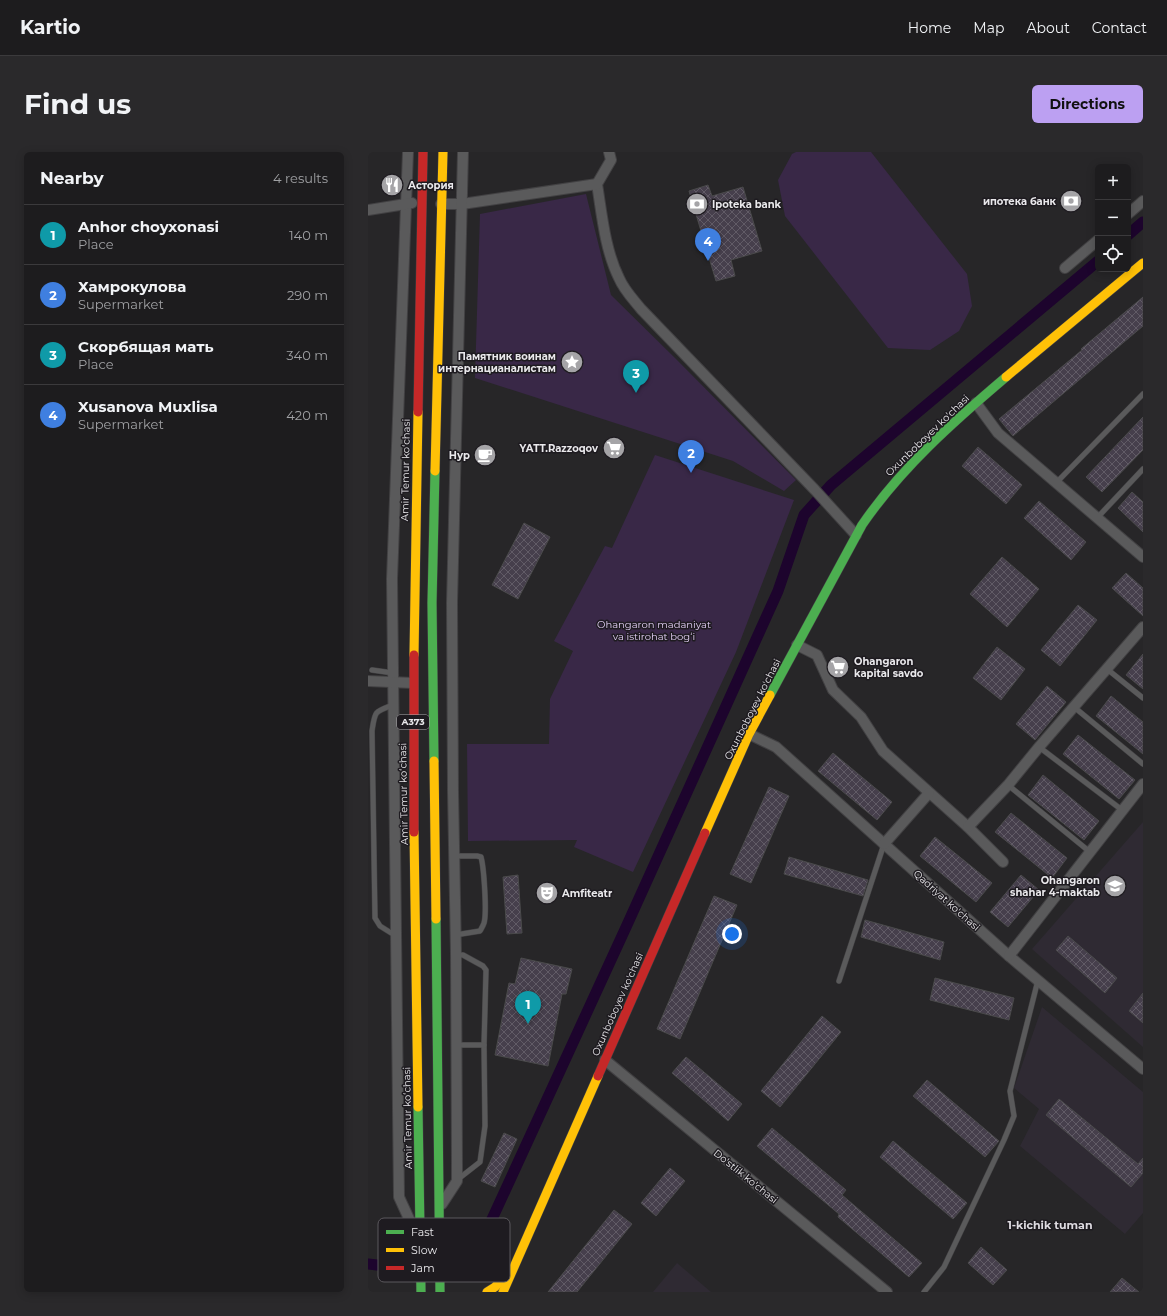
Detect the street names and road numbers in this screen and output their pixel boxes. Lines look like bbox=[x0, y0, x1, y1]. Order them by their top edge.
street label: Oxunboboyev ko'chasi bbox=[883, 392, 972, 479]
street label: Amir Temur koʻchasi bbox=[398, 419, 413, 521]
street label: Oxunboboyev ko'chasi bbox=[721, 656, 784, 762]
road number: A373 bbox=[397, 715, 429, 729]
street label: Amir Temur koʻchasi bbox=[396, 743, 411, 845]
street label: Qadriyat ko'chasi bbox=[911, 867, 983, 934]
street label: Oxunboboyev ko'chasi bbox=[589, 951, 646, 1058]
street label: Amir Temur koʻchasi bbox=[400, 1067, 415, 1169]
street label: Do'stlik ko'chasi bbox=[711, 1147, 780, 1206]

